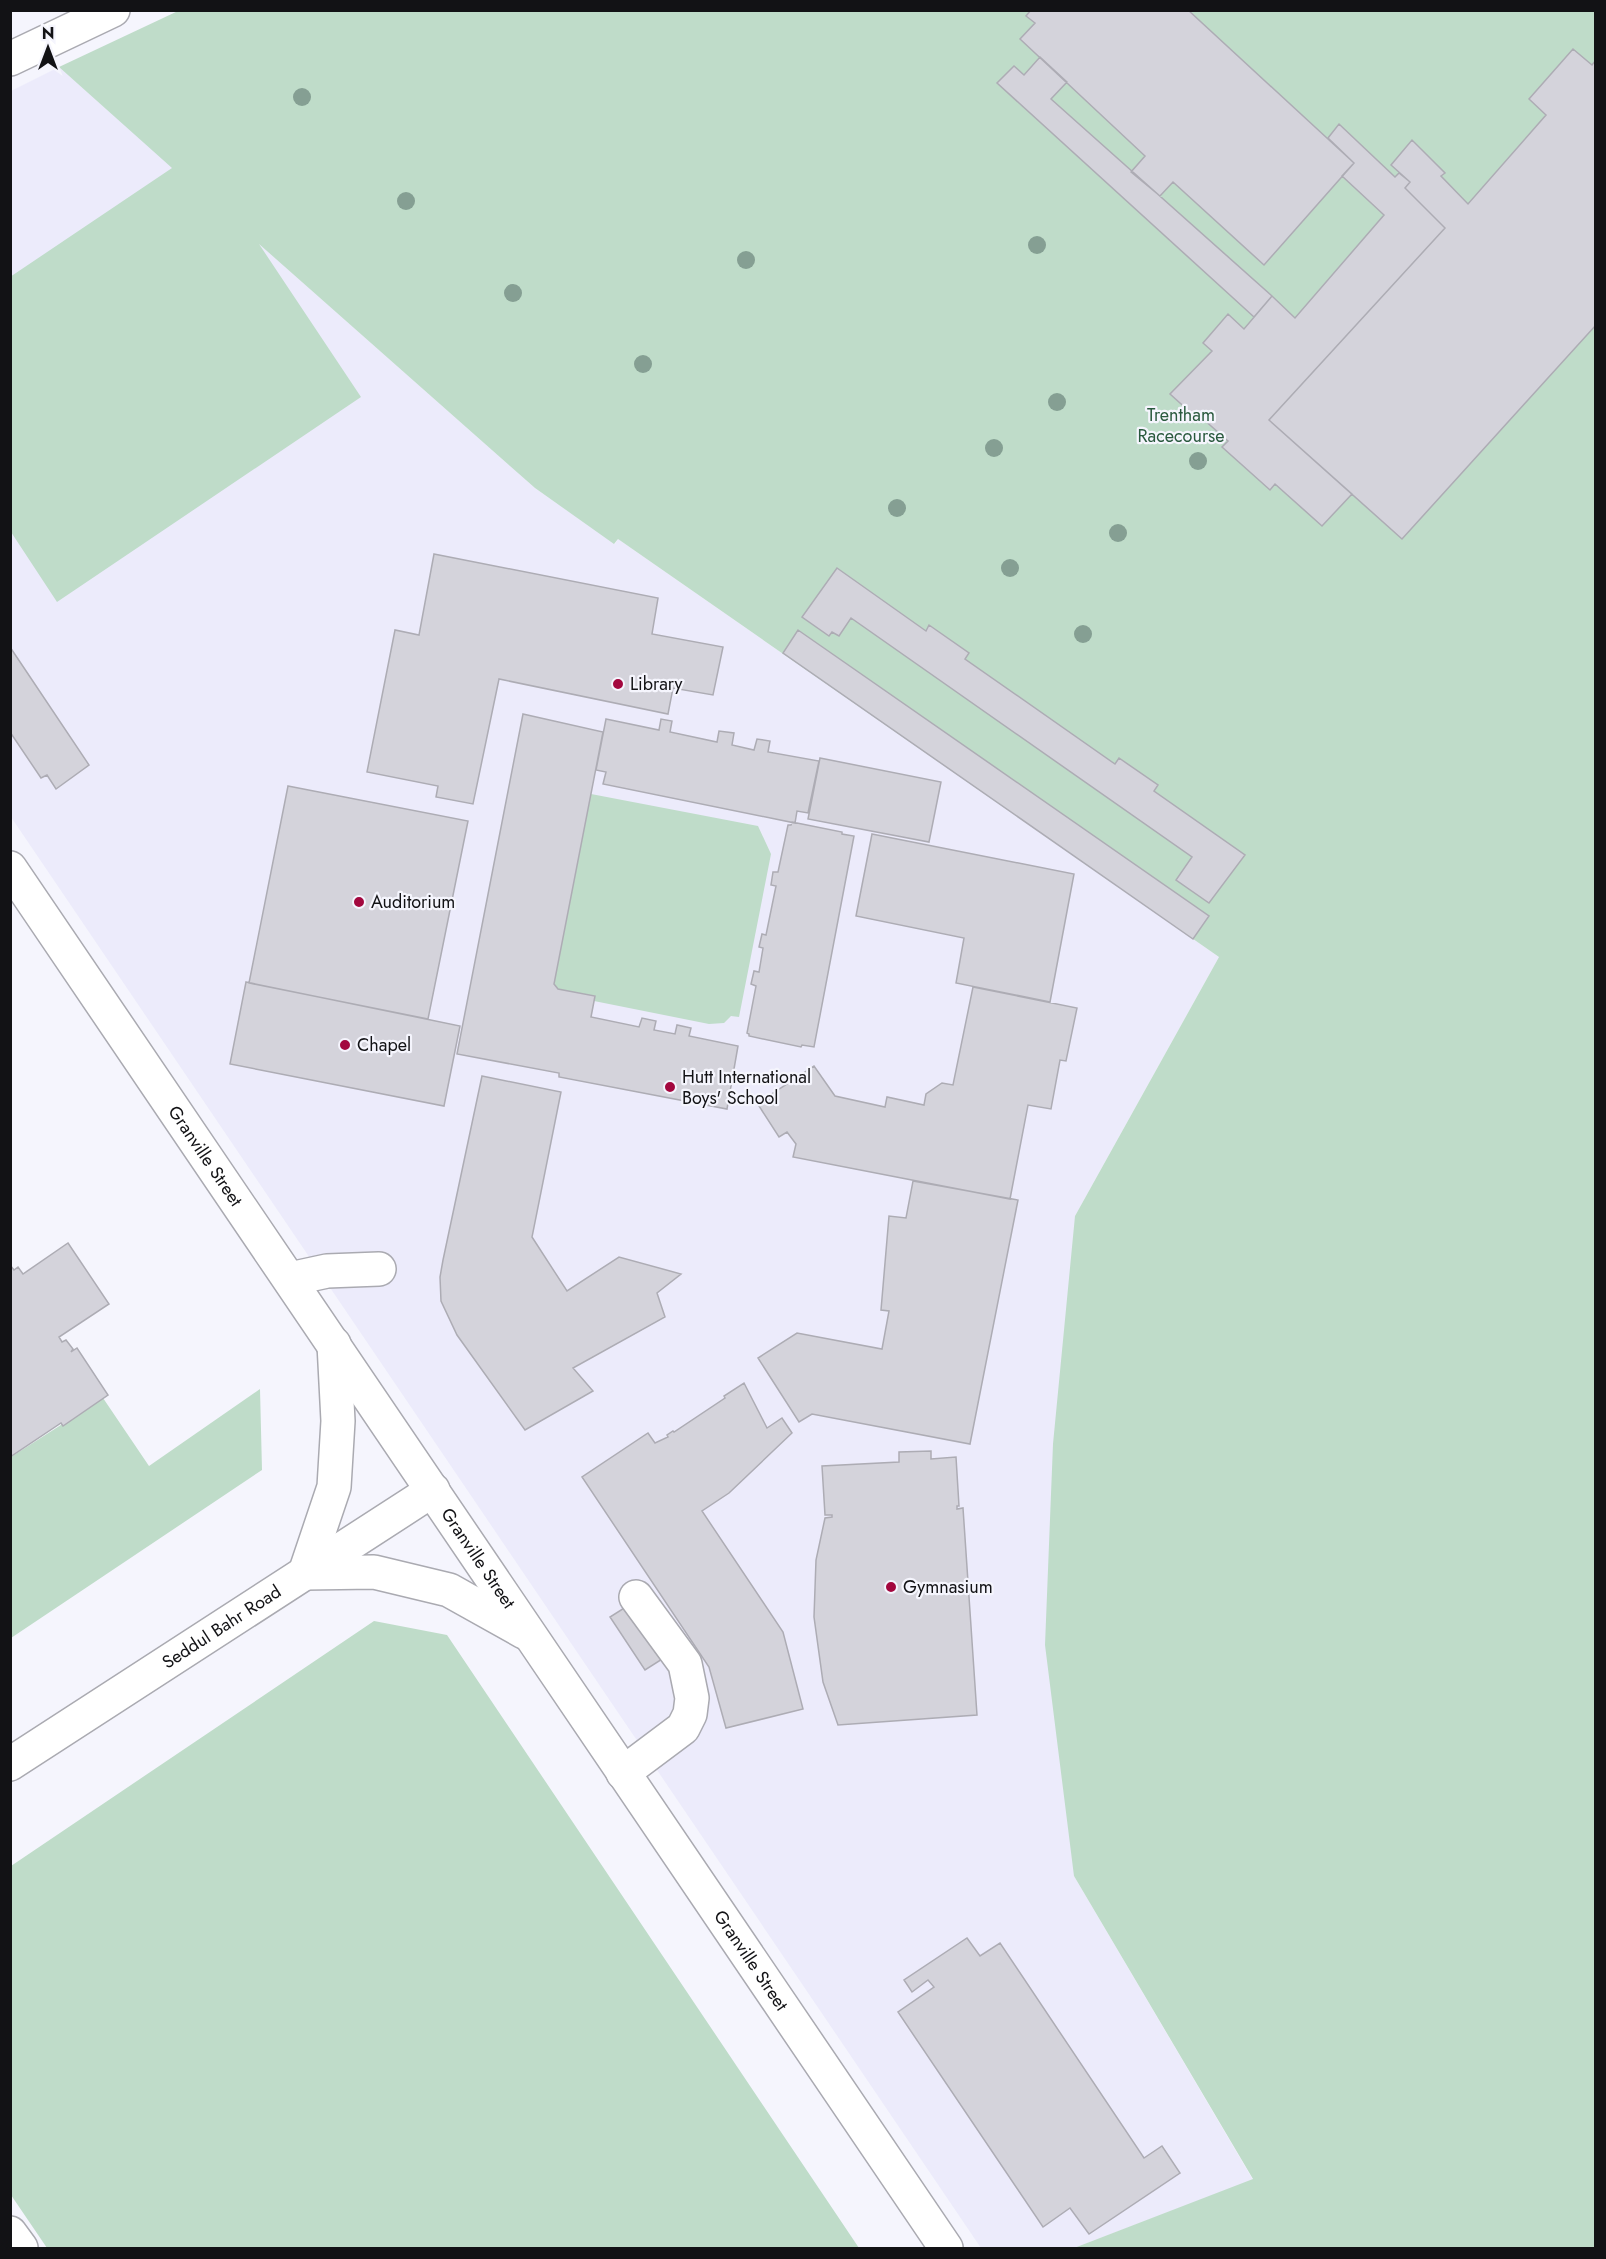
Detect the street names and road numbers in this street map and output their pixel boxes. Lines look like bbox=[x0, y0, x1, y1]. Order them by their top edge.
street label: Granville Street bbox=[162, 1100, 249, 1212]
street label: Granville Street bbox=[435, 1503, 522, 1614]
street label: Seddul Bahr Road bbox=[157, 1579, 286, 1675]
street label: Granville Street bbox=[707, 1905, 795, 2017]

